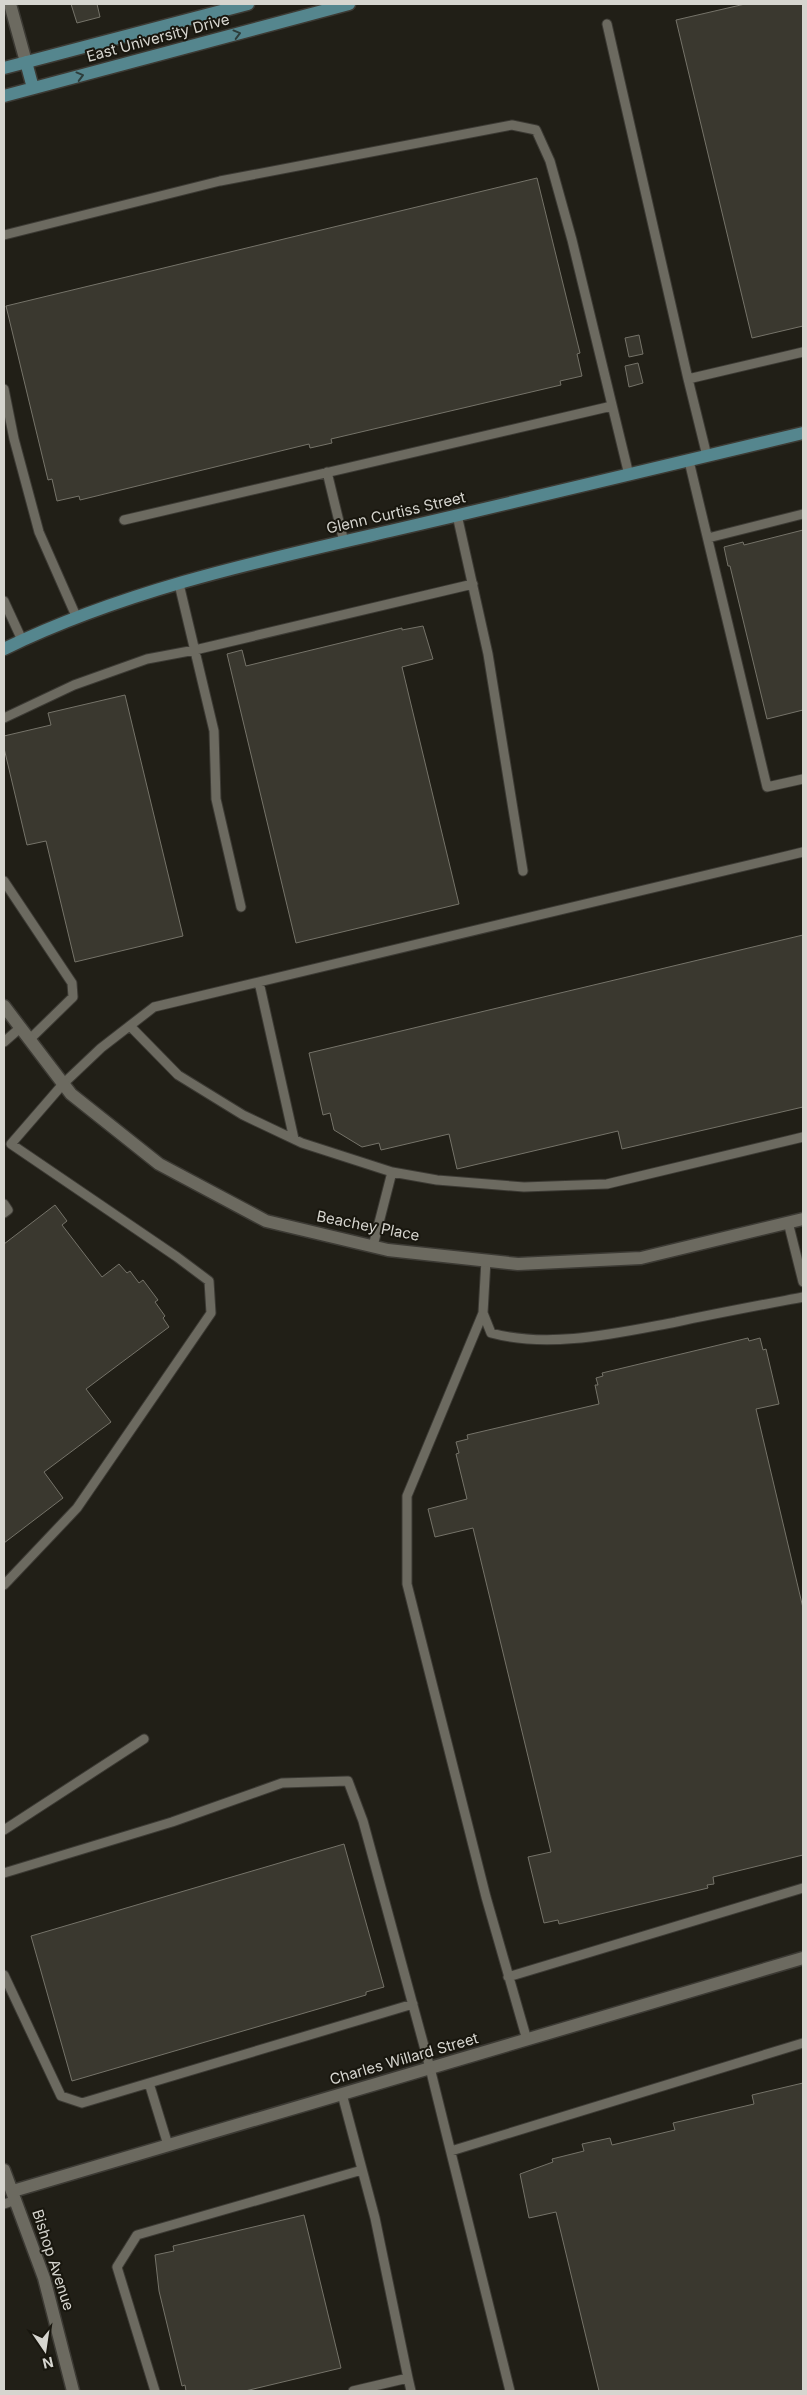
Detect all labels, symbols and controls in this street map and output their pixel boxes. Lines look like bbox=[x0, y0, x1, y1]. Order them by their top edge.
street label: East University Drive bbox=[84, 9, 231, 66]
one-way arrow bbox=[232, 29, 241, 40]
one-way arrow bbox=[76, 71, 84, 82]
street label: Glenn Curtiss Street bbox=[324, 487, 467, 538]
street label: Beachey Place bbox=[315, 1206, 421, 1245]
street label: Charles Willard Street bbox=[327, 2028, 481, 2089]
street label: Bishop Avenue bbox=[28, 2207, 79, 2313]
north arrow bbox=[20, 2325, 70, 2375]
text: N bbox=[41, 2354, 55, 2373]

